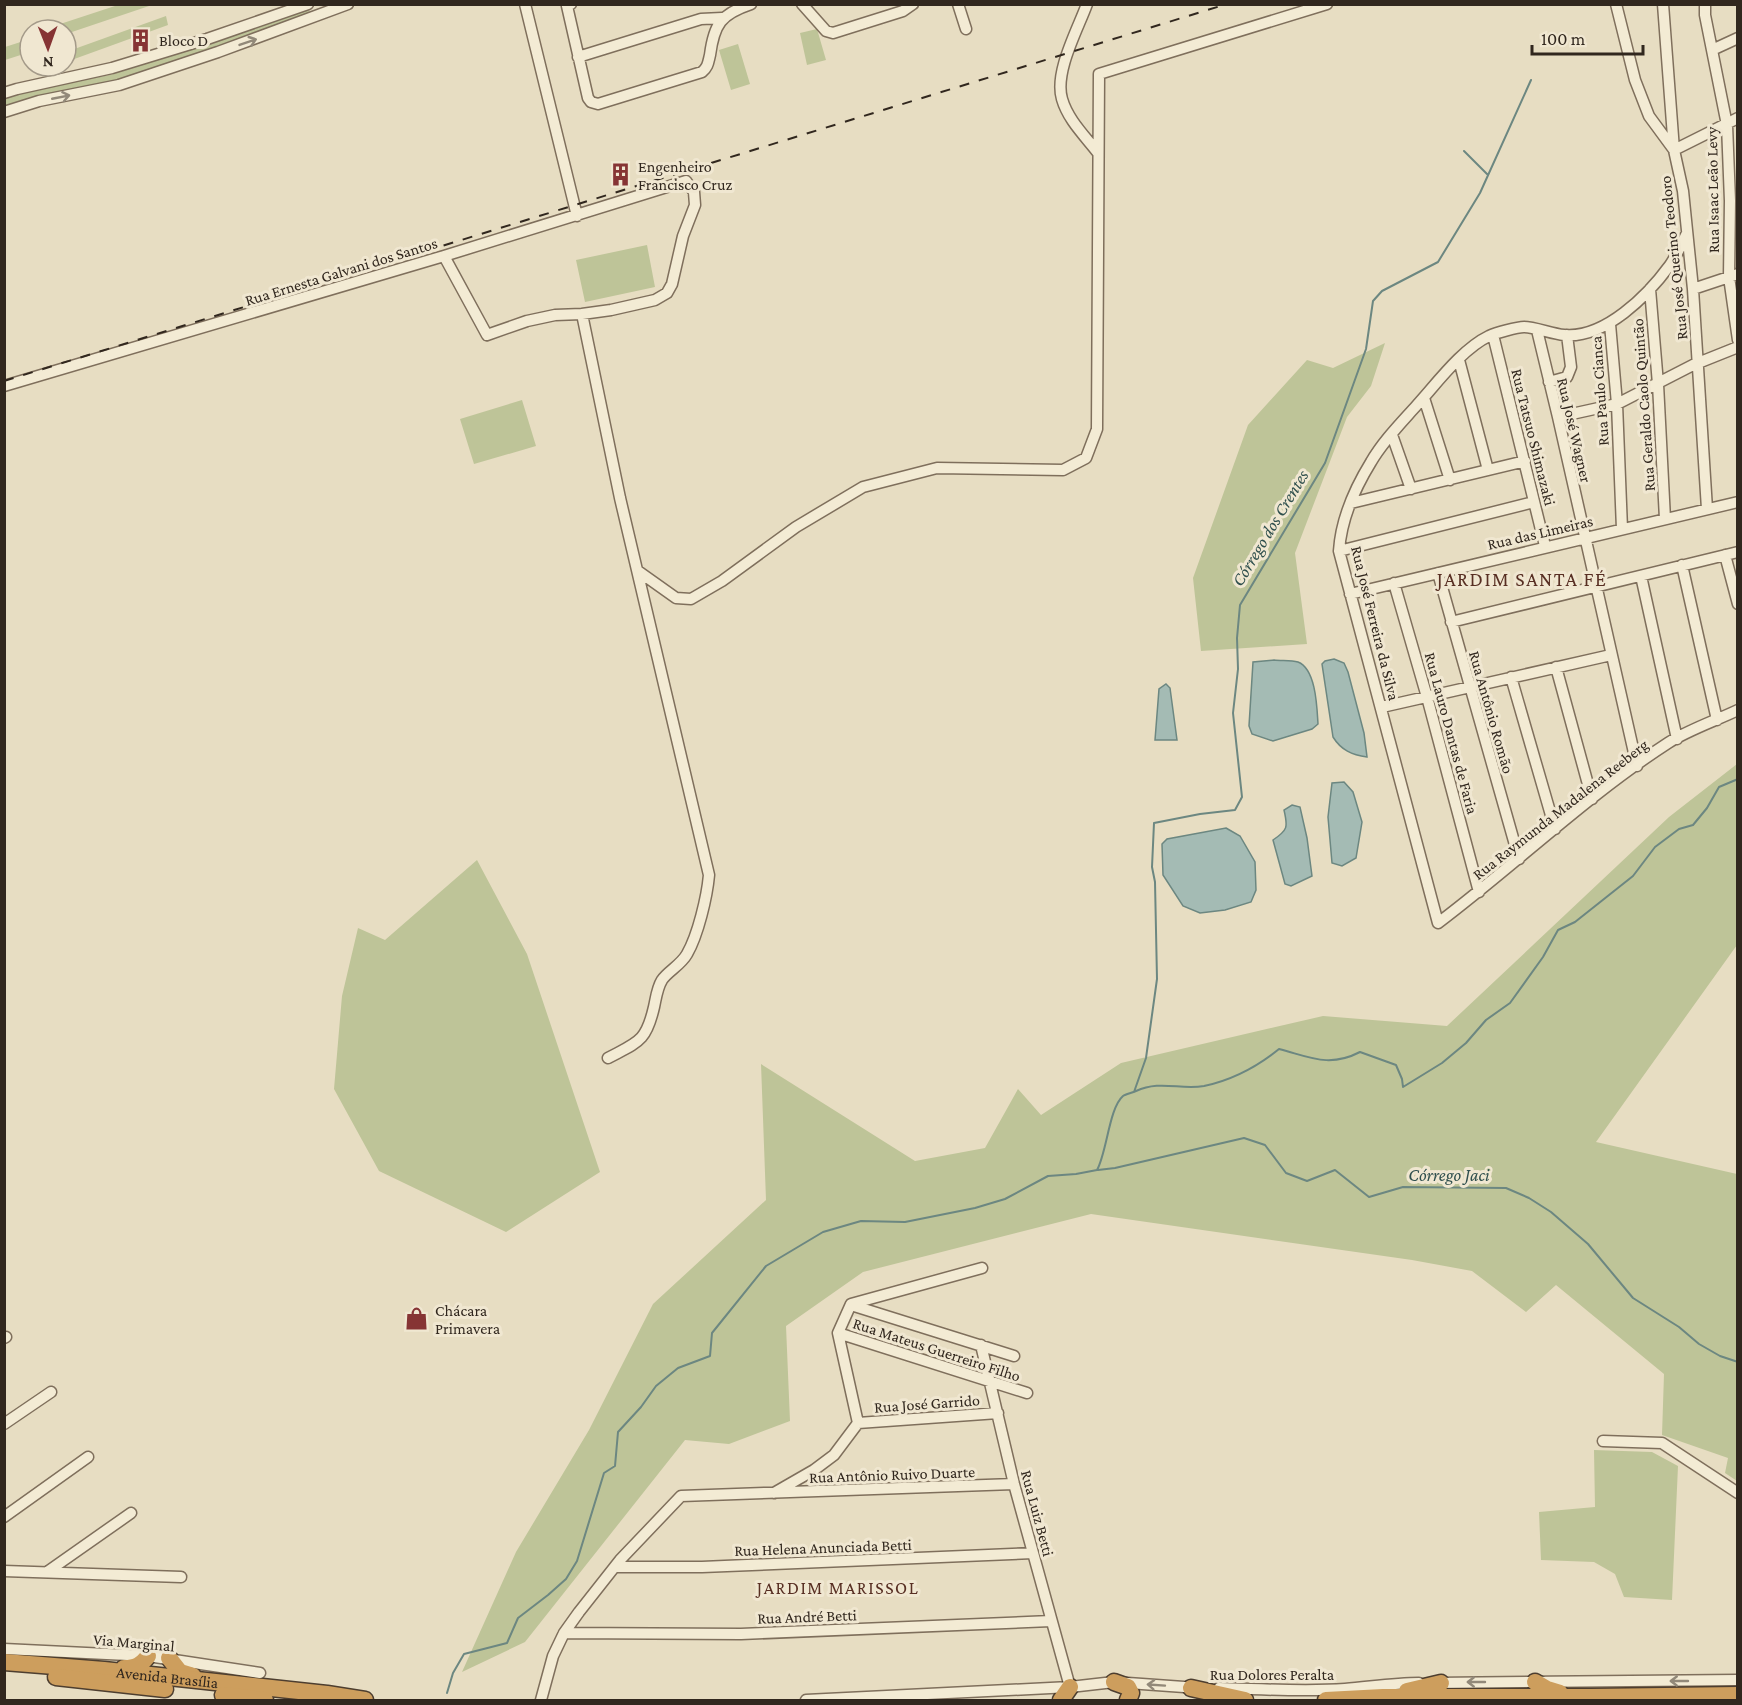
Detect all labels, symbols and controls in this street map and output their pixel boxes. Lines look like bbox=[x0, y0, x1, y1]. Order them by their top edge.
north arrow bbox=[18, 18, 78, 78]
scale bar bbox=[1532, 18, 1643, 56]
building icon: Bloco D bbox=[128, 27, 154, 53]
text: 100 m bbox=[1541, 29, 1586, 49]
place label: Bloco D bbox=[159, 32, 208, 49]
one-way arrow bbox=[238, 35, 257, 46]
text: N bbox=[43, 54, 54, 71]
one-way arrow bbox=[51, 91, 70, 102]
street label: Rua Isaac Leão Levy bbox=[1703, 126, 1723, 253]
place label: Engenheiro Francisco Cruz bbox=[638, 158, 732, 193]
building icon: Engenheiro Francisco Cruz bbox=[607, 162, 633, 188]
street label: Rua José Querino Teodoro bbox=[1656, 175, 1692, 341]
street label: Rua Ernesta Galvani dos Santos bbox=[243, 234, 439, 309]
street label: Rua Geraldo Caolo Quintão bbox=[1629, 318, 1658, 492]
street label: Rua Paulo Cianca bbox=[1587, 335, 1612, 446]
street label: Rua Tatsuo Shimazaki bbox=[1508, 367, 1559, 507]
street label: Rua José Wagner bbox=[1553, 376, 1595, 485]
water label: Córrego dos Crentes bbox=[1228, 466, 1313, 590]
street label: Rua das Limeiras bbox=[1486, 512, 1595, 553]
street label: Rua José Ferreira da Silva bbox=[1347, 544, 1403, 703]
district label: JARDIM SANTA FÉ bbox=[1435, 568, 1607, 591]
street label: Rua Antônio Romão bbox=[1466, 649, 1517, 776]
street label: Rua Lauro Dantas de Faria bbox=[1422, 650, 1481, 817]
street label: Rua Raymunda Madalena Reeberg bbox=[1469, 736, 1652, 884]
water label: Córrego Jaci bbox=[1408, 1165, 1490, 1185]
place label: Chácara Primavera bbox=[435, 1302, 501, 1337]
shop icon: Chácara Primavera bbox=[404, 1306, 430, 1332]
street label: Rua Mateus Guerreiro Filho bbox=[851, 1314, 1023, 1385]
street label: Rua José Garrido bbox=[874, 1391, 981, 1417]
street label: Rua Antônio Ruivo Duarte bbox=[809, 1463, 975, 1486]
street label: Rua Luiz Betti bbox=[1018, 1468, 1057, 1558]
street label: Rua Helena Anunciada Betti bbox=[734, 1536, 912, 1559]
district label: JARDIM MARISSOL bbox=[755, 1578, 919, 1598]
street label: Rua André Betti bbox=[757, 1606, 857, 1627]
street label: Via Marginal bbox=[92, 1630, 175, 1656]
street label: Avenida Brasília bbox=[115, 1663, 220, 1691]
street label: Rua Dolores Peralta bbox=[1210, 1666, 1335, 1683]
one-way arrow bbox=[1670, 1675, 1690, 1687]
one-way arrow bbox=[1467, 1676, 1487, 1688]
one-way arrow bbox=[1146, 1680, 1166, 1691]

